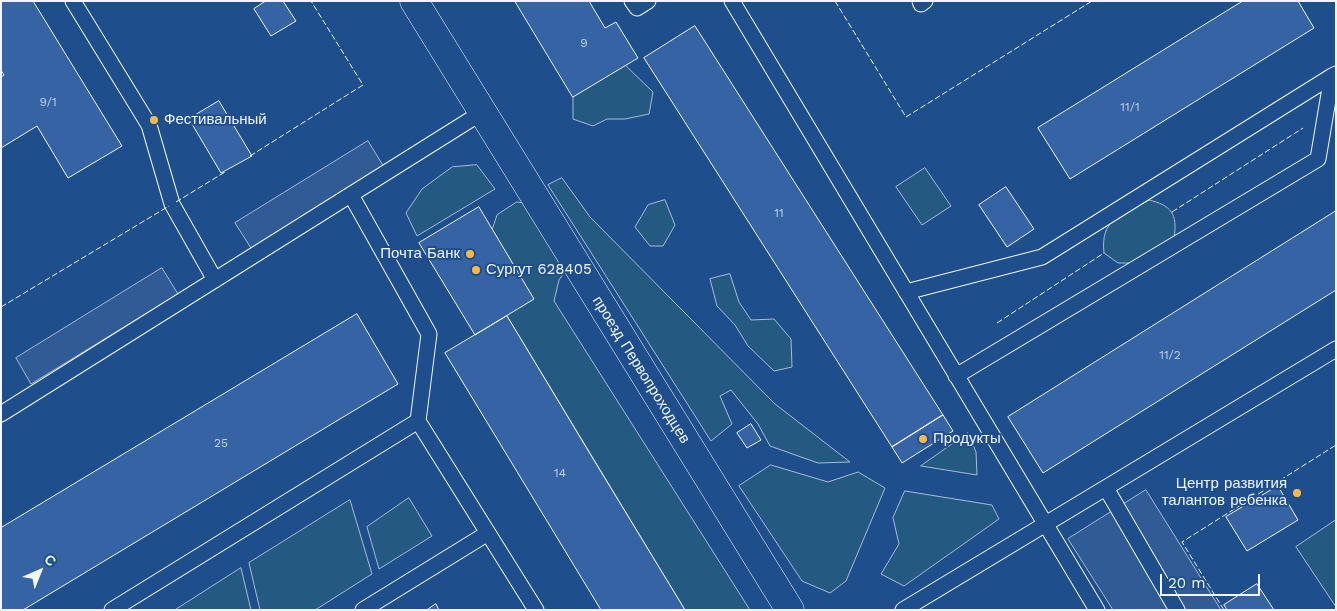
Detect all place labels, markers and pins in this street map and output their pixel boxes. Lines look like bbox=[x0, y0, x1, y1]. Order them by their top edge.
place label: Фестивальный bbox=[164, 111, 267, 129]
marker: Фестивальный bbox=[148, 114, 160, 126]
place label: Почта Банк bbox=[380, 245, 460, 263]
marker: Почта Банк bbox=[464, 248, 476, 260]
place label: Сургут 628405 bbox=[486, 261, 592, 279]
marker: Сургут 628405 bbox=[470, 264, 482, 276]
place label: Продукты bbox=[933, 430, 1001, 448]
marker: Продукты bbox=[917, 433, 929, 445]
place label: Центр развития талантов ребенка bbox=[1162, 475, 1287, 510]
marker: Центр развития талантов ребенка bbox=[1291, 487, 1303, 499]

